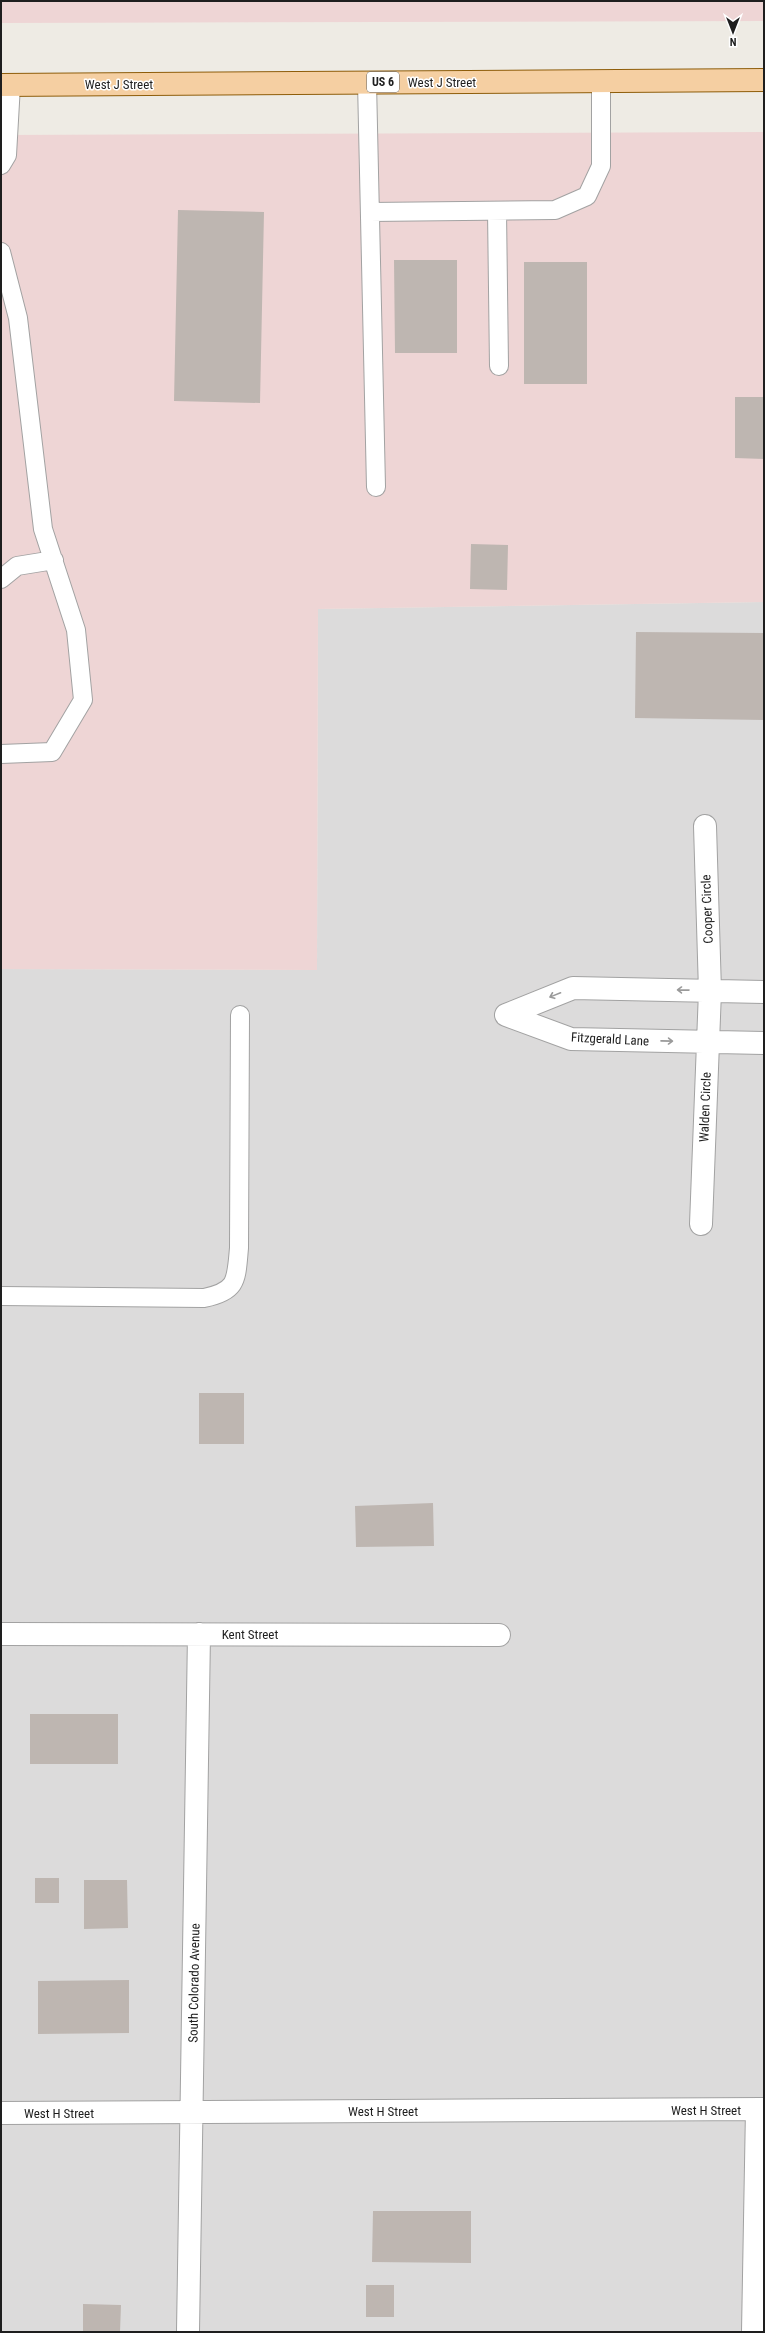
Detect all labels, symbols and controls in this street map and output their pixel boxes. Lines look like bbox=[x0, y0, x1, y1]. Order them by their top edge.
north arrow bbox=[713, 12, 753, 52]
text: N bbox=[729, 35, 736, 48]
road number: US 6 bbox=[367, 72, 399, 92]
street label: West J Street bbox=[408, 75, 476, 90]
street label: West J Street bbox=[85, 77, 153, 92]
street label: Cooper Circle bbox=[698, 874, 716, 944]
one-way arrow bbox=[677, 987, 690, 994]
one-way arrow bbox=[549, 992, 561, 1000]
street label: Fitzgerald Lane bbox=[570, 1029, 650, 1049]
one-way arrow bbox=[660, 1037, 673, 1045]
street label: Walden Circle bbox=[696, 1072, 714, 1142]
street label: Kent Street bbox=[222, 1627, 278, 1642]
street label: South Colorado Avenue bbox=[185, 1923, 203, 2043]
street label: West H Street bbox=[671, 2103, 741, 2118]
street label: West H Street bbox=[348, 2104, 418, 2119]
street label: West H Street bbox=[24, 2106, 94, 2121]

